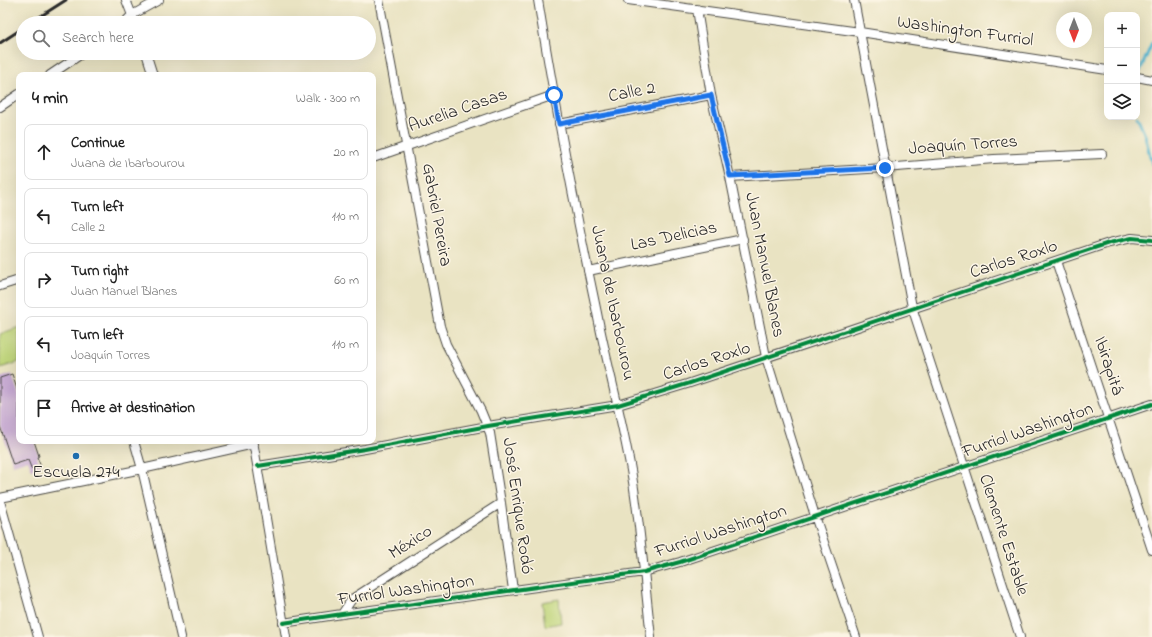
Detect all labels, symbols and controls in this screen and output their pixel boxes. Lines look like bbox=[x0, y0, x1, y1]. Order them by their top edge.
street label: Washington Furriol bbox=[895, 10, 1035, 55]
north arrow bbox=[1056, 12, 1092, 48]
map controls bbox=[1104, 12, 1140, 120]
button: + bbox=[1104, 12, 1140, 48]
search box bbox=[16, 16, 376, 60]
icon: search bbox=[30, 27, 52, 49]
text: Search here bbox=[62, 27, 134, 49]
button: − bbox=[1104, 48, 1140, 84]
street label: Calle 2 bbox=[606, 76, 658, 110]
street label: Aurelia Casas bbox=[405, 82, 511, 140]
button: layers bbox=[1104, 84, 1140, 120]
text: 4 min bbox=[32, 86, 68, 111]
route start bbox=[545, 86, 563, 104]
text: Walk · 300 m bbox=[296, 89, 360, 108]
street label: Joaquín Torres bbox=[907, 129, 1019, 163]
text: Continue bbox=[71, 132, 125, 154]
icon: ahead bbox=[33, 141, 55, 163]
text: 20 m bbox=[334, 143, 359, 162]
text: Juana de Ibarbourou bbox=[71, 154, 185, 173]
route end bbox=[876, 159, 894, 177]
street label: Gabriel Pereira bbox=[414, 161, 458, 269]
street label: Juan Manuel Blanes bbox=[737, 190, 791, 340]
text: Turn left bbox=[71, 196, 124, 218]
icon: left bbox=[33, 205, 55, 227]
text: 110 m bbox=[332, 207, 359, 226]
street label: Las Delicias bbox=[628, 215, 720, 259]
text: Calle 2 bbox=[71, 218, 105, 237]
street label: Juana de Ibarbourou bbox=[583, 223, 641, 383]
street label: Carlos Roxlo bbox=[967, 234, 1061, 286]
text: Turn right bbox=[71, 260, 129, 282]
icon: right bbox=[33, 269, 55, 291]
text: 60 m bbox=[334, 271, 359, 290]
text: Juan Manuel Blanes bbox=[71, 282, 177, 301]
text: Turn left bbox=[71, 324, 124, 346]
icon: left bbox=[33, 333, 55, 355]
street label: Ibirapitá bbox=[1086, 333, 1130, 399]
text: 110 m bbox=[332, 335, 359, 354]
street label: Carlos Roxlo bbox=[660, 336, 754, 388]
text: Joaquín Torres bbox=[71, 346, 150, 365]
street label: Furriol Washington bbox=[958, 396, 1098, 467]
icon: arrive bbox=[33, 397, 55, 419]
text: Arrive at destination bbox=[71, 397, 195, 419]
street label: José Enrique Rodó bbox=[495, 436, 539, 576]
marker: Escuela 274 bbox=[71, 451, 81, 461]
place label: Escuela 274 bbox=[32, 460, 120, 486]
street label: Clemente Estable bbox=[971, 471, 1035, 600]
street label: Furriol Washington bbox=[651, 498, 791, 567]
street label: México bbox=[384, 519, 438, 567]
street label: Furriol Washington bbox=[335, 569, 476, 615]

